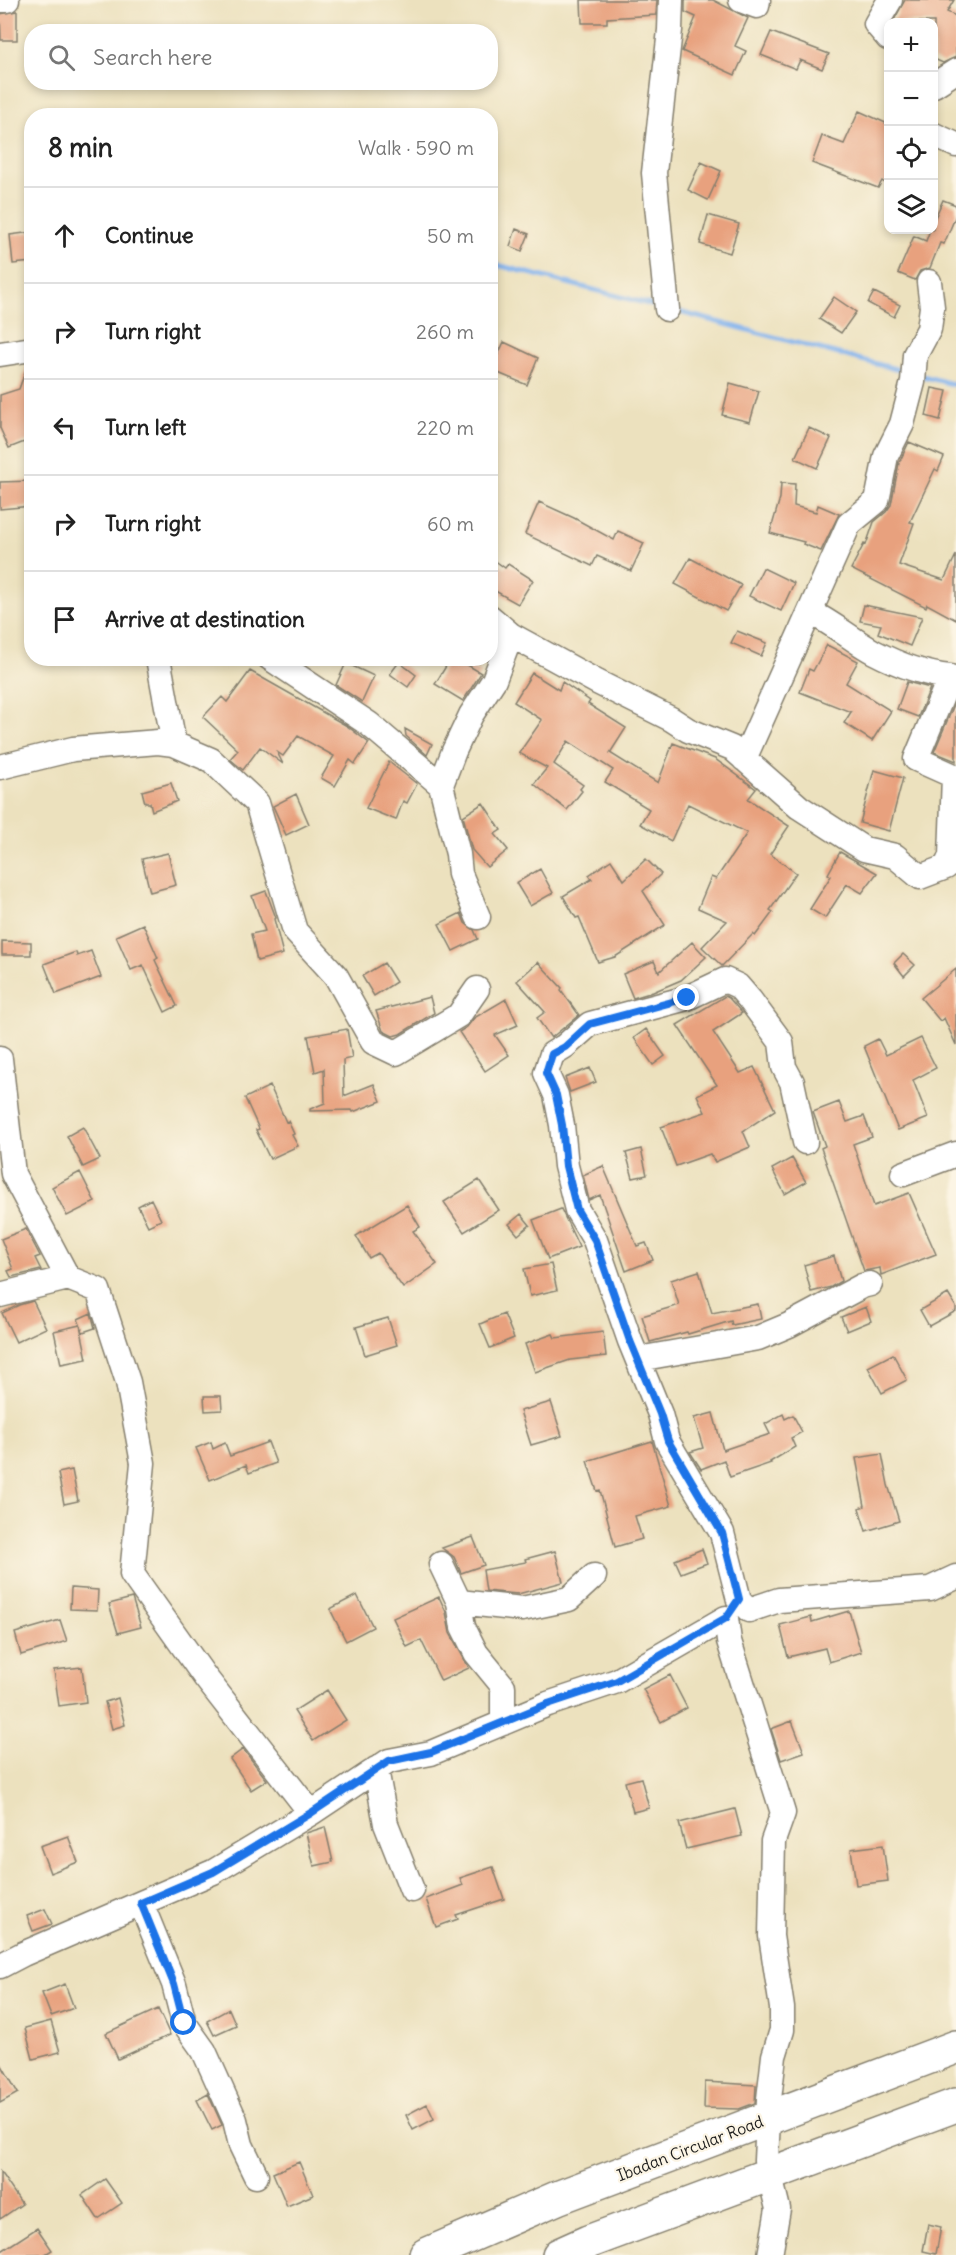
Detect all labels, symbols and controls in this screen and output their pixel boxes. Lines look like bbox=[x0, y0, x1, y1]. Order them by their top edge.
map controls bbox=[884, 18, 938, 234]
button: + bbox=[884, 18, 938, 72]
search box bbox=[24, 24, 498, 90]
icon: search bbox=[45, 41, 78, 74]
text: Search here bbox=[93, 43, 212, 71]
button: − bbox=[884, 72, 938, 126]
button: locate bbox=[884, 126, 938, 180]
text: 8 min bbox=[48, 131, 113, 164]
text: Walk · 590 m bbox=[358, 135, 474, 160]
button: layers bbox=[884, 180, 938, 234]
icon: ahead bbox=[48, 219, 81, 252]
text: Continue bbox=[105, 221, 194, 249]
text: 50 m bbox=[427, 223, 474, 248]
icon: right bbox=[48, 315, 81, 348]
text: Turn right bbox=[105, 317, 201, 345]
text: 260 m bbox=[416, 319, 474, 344]
icon: left bbox=[48, 411, 81, 444]
text: Turn left bbox=[105, 413, 186, 441]
text: 220 m bbox=[417, 415, 474, 440]
icon: right bbox=[48, 507, 81, 540]
text: Turn right bbox=[105, 509, 201, 537]
text: 60 m bbox=[427, 511, 474, 536]
icon: arrive bbox=[48, 603, 81, 636]
text: Arrive at destination bbox=[105, 605, 305, 633]
route end bbox=[673, 984, 699, 1010]
route start bbox=[170, 2009, 196, 2035]
street label: Ibadan Circular Road bbox=[614, 2111, 766, 2185]

